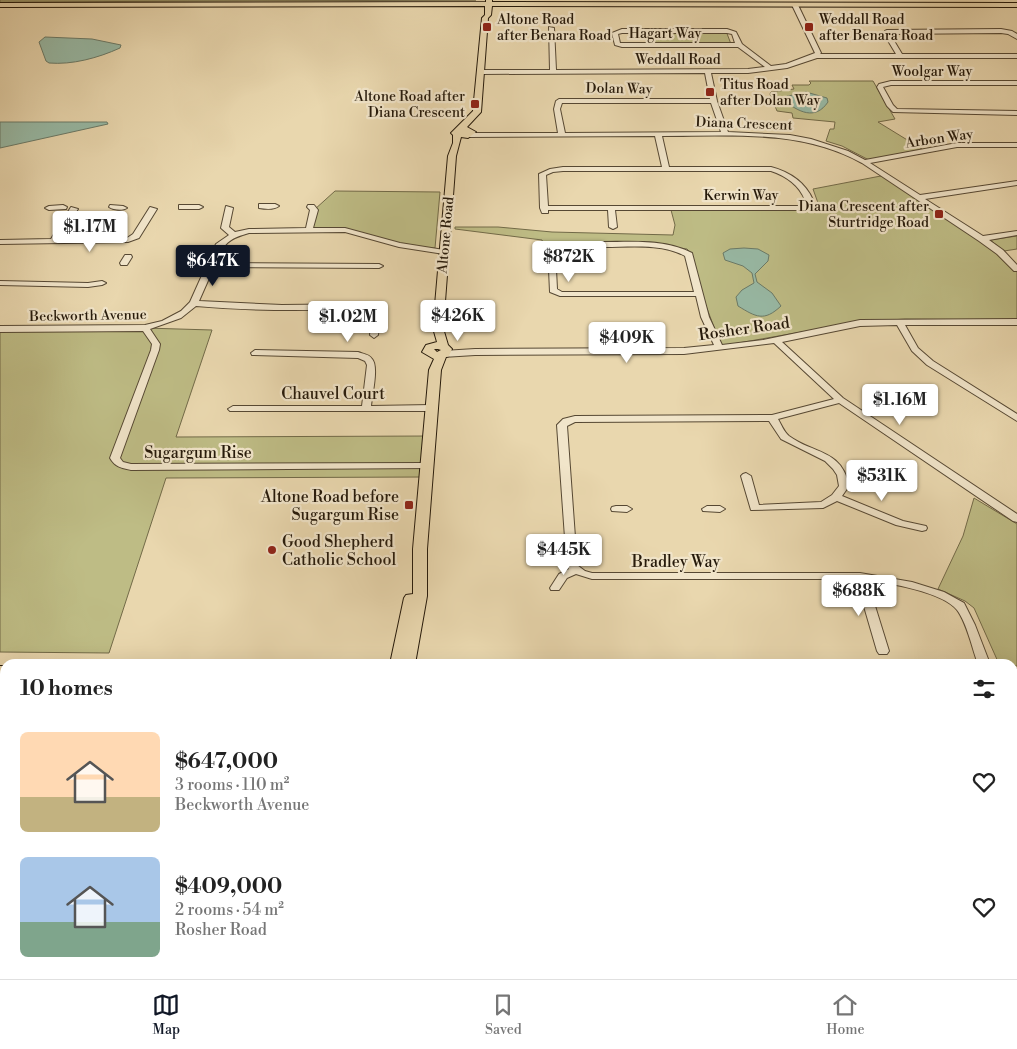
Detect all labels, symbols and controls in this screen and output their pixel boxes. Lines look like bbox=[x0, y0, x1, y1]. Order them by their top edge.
place label: Altone Road after Benara Road bbox=[496, 11, 611, 45]
place label: Weddall Road after Benara Road bbox=[818, 11, 933, 45]
marker: Altone Road after Benara Road bbox=[481, 21, 493, 33]
marker: Weddall Road after Benara Road bbox=[803, 21, 815, 33]
street label: Hagart Way bbox=[629, 25, 701, 43]
street label: Weddall Road bbox=[634, 51, 721, 69]
street label: Woolgar Way bbox=[891, 63, 972, 81]
place label: Titus Road after Dolan Way bbox=[720, 76, 820, 110]
street label: Dolan Way bbox=[585, 79, 653, 99]
marker: Titus Road after Dolan Way bbox=[704, 86, 716, 98]
place label: Altone Road after Diana Crescent bbox=[353, 88, 465, 122]
marker: Altone Road after Diana Crescent bbox=[469, 98, 481, 110]
street label: Diana Crescent bbox=[695, 113, 793, 135]
street label: Arbon Way bbox=[903, 125, 974, 153]
street label: Kerwin Way bbox=[704, 187, 779, 205]
street label: Altone Road bbox=[434, 196, 458, 275]
place label: Diana Crescent after Sturtridge Road bbox=[798, 198, 929, 232]
marker: Diana Crescent after Sturtridge Road bbox=[933, 208, 945, 220]
pin: $1.17M bbox=[49, 210, 131, 253]
text: $1.17M bbox=[64, 217, 116, 237]
pin: $872K bbox=[534, 240, 604, 283]
pin: $647K bbox=[178, 244, 248, 287]
text: $872K bbox=[543, 247, 595, 267]
text: $647K bbox=[187, 251, 239, 271]
pin: $1.02M bbox=[307, 300, 389, 343]
pin: $426K bbox=[423, 300, 493, 342]
street label: Beckworth Avenue bbox=[28, 306, 147, 326]
text: $426K bbox=[431, 306, 485, 326]
text: $1.02M bbox=[319, 307, 377, 327]
street label: Rosher Road bbox=[697, 313, 791, 345]
pin: $409K bbox=[592, 322, 662, 364]
text: $409K bbox=[600, 328, 654, 348]
street label: Chauvel Court bbox=[281, 384, 385, 404]
pin: $1.16M bbox=[859, 384, 941, 426]
text: $1.16M bbox=[873, 390, 927, 410]
street label: Sugargum Rise bbox=[144, 443, 252, 463]
pin: $531K bbox=[847, 460, 917, 502]
text: $531K bbox=[857, 466, 907, 486]
place label: Altone Road before Sugargum Rise bbox=[260, 487, 399, 525]
marker: Altone Road before Sugargum Rise bbox=[403, 499, 415, 511]
place label: Good Shepherd Catholic School bbox=[282, 532, 397, 570]
pin: $445K bbox=[529, 534, 599, 576]
text: $445K bbox=[537, 540, 591, 560]
marker: Good Shepherd Catholic School bbox=[266, 544, 278, 556]
street label: Bradley Way bbox=[631, 552, 720, 572]
pin: $688K bbox=[824, 574, 894, 617]
text: $688K bbox=[833, 581, 885, 601]
icon: filters bbox=[970, 675, 998, 703]
text: 10 homes bbox=[20, 676, 113, 702]
text: $647,000 bbox=[175, 749, 278, 775]
icon: home bbox=[60, 752, 120, 812]
icon: heart bbox=[970, 768, 998, 796]
text: 3 rooms · 110 m² bbox=[175, 775, 289, 795]
text: Beckworth Avenue bbox=[175, 795, 309, 815]
text: $409,000 bbox=[175, 874, 282, 900]
icon: home bbox=[60, 877, 120, 937]
icon: heart bbox=[970, 893, 998, 921]
text: 2 rooms · 54 m² bbox=[175, 900, 284, 920]
text: Rosher Road bbox=[175, 920, 267, 940]
tab: Map bbox=[152, 991, 180, 1039]
tab: Saved bbox=[485, 991, 522, 1039]
tab: Home bbox=[826, 991, 865, 1039]

